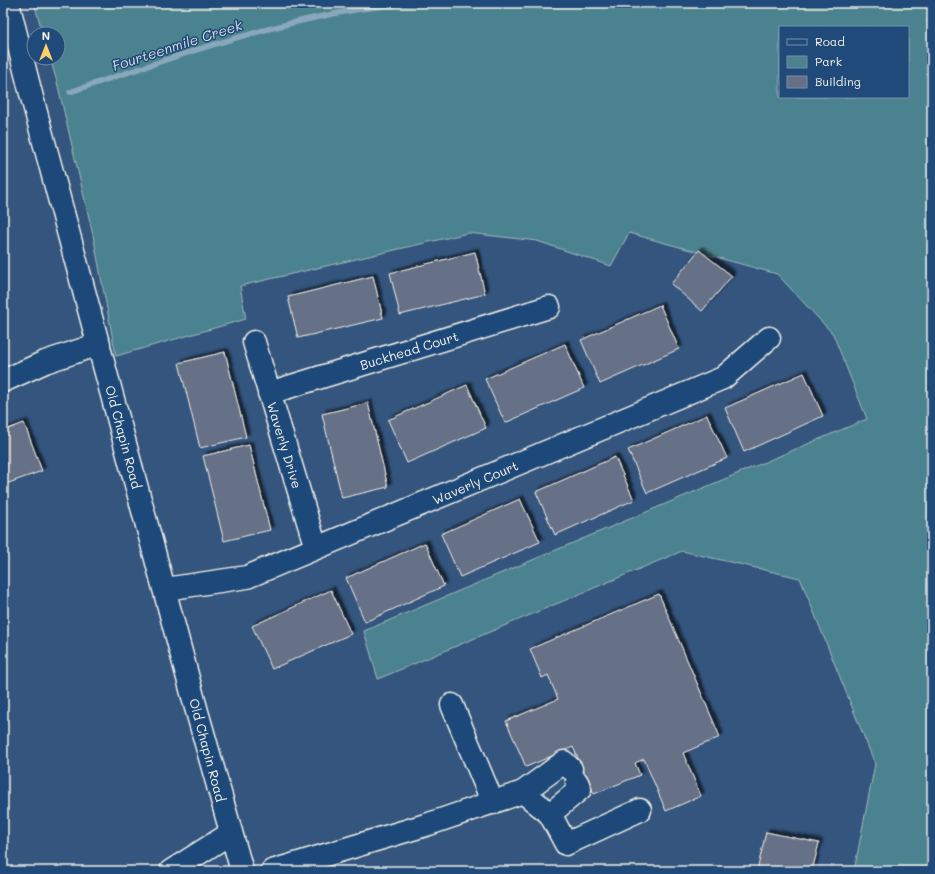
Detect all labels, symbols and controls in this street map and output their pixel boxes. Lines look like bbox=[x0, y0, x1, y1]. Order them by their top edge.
water label: Fourteenmile Creek bbox=[109, 15, 245, 75]
north arrow bbox=[26, 26, 66, 66]
legend bbox=[779, 26, 909, 98]
text: N bbox=[42, 28, 50, 43]
text: Road bbox=[815, 33, 845, 49]
text: Park bbox=[815, 53, 842, 69]
text: Building bbox=[815, 73, 861, 89]
street label: Buckhead Court bbox=[358, 327, 461, 373]
street label: Old Chapin Road bbox=[102, 383, 146, 491]
street label: Waverly Drive bbox=[264, 400, 306, 490]
street label: Waverly Court bbox=[430, 456, 521, 508]
street label: Old Chapin Road bbox=[186, 696, 230, 804]

